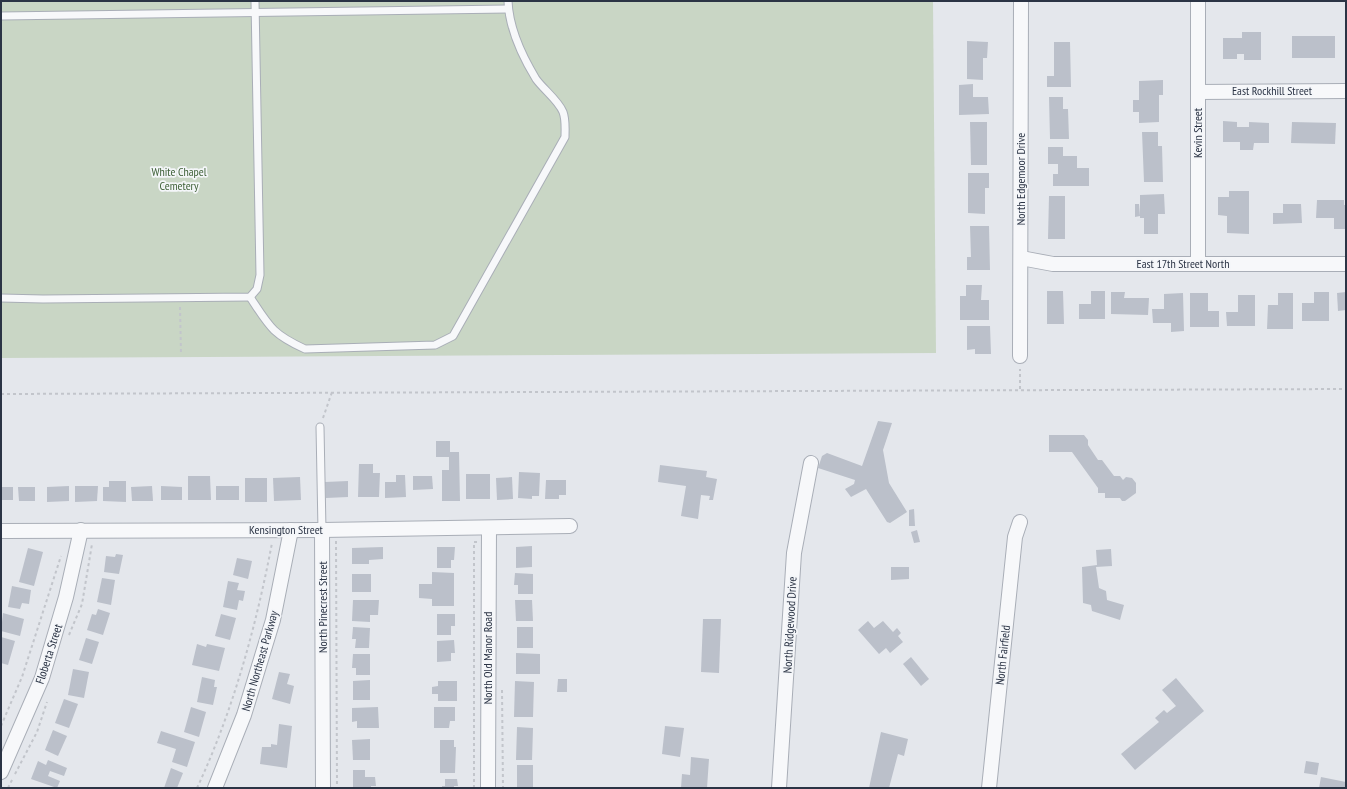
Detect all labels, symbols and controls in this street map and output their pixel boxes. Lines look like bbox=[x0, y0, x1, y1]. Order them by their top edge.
street label: East Rockhill Street bbox=[1232, 83, 1313, 98]
street label: Kevin Street bbox=[1190, 107, 1205, 158]
street label: North Edgemoor Drive bbox=[1013, 133, 1028, 225]
park label: White Chapel Cemetery bbox=[151, 164, 207, 193]
street label: East 17th Street North bbox=[1137, 256, 1229, 271]
street label: Kensington Street bbox=[249, 522, 324, 537]
street label: North Pinecrest Street bbox=[315, 560, 330, 653]
street label: North Ridgewood Drive bbox=[779, 576, 800, 674]
street label: North Northeast Parkway bbox=[238, 608, 281, 713]
street label: North Old Manor Road bbox=[480, 612, 495, 704]
street label: Floberta Street bbox=[32, 621, 65, 686]
street label: North Fairfield bbox=[992, 624, 1013, 686]

